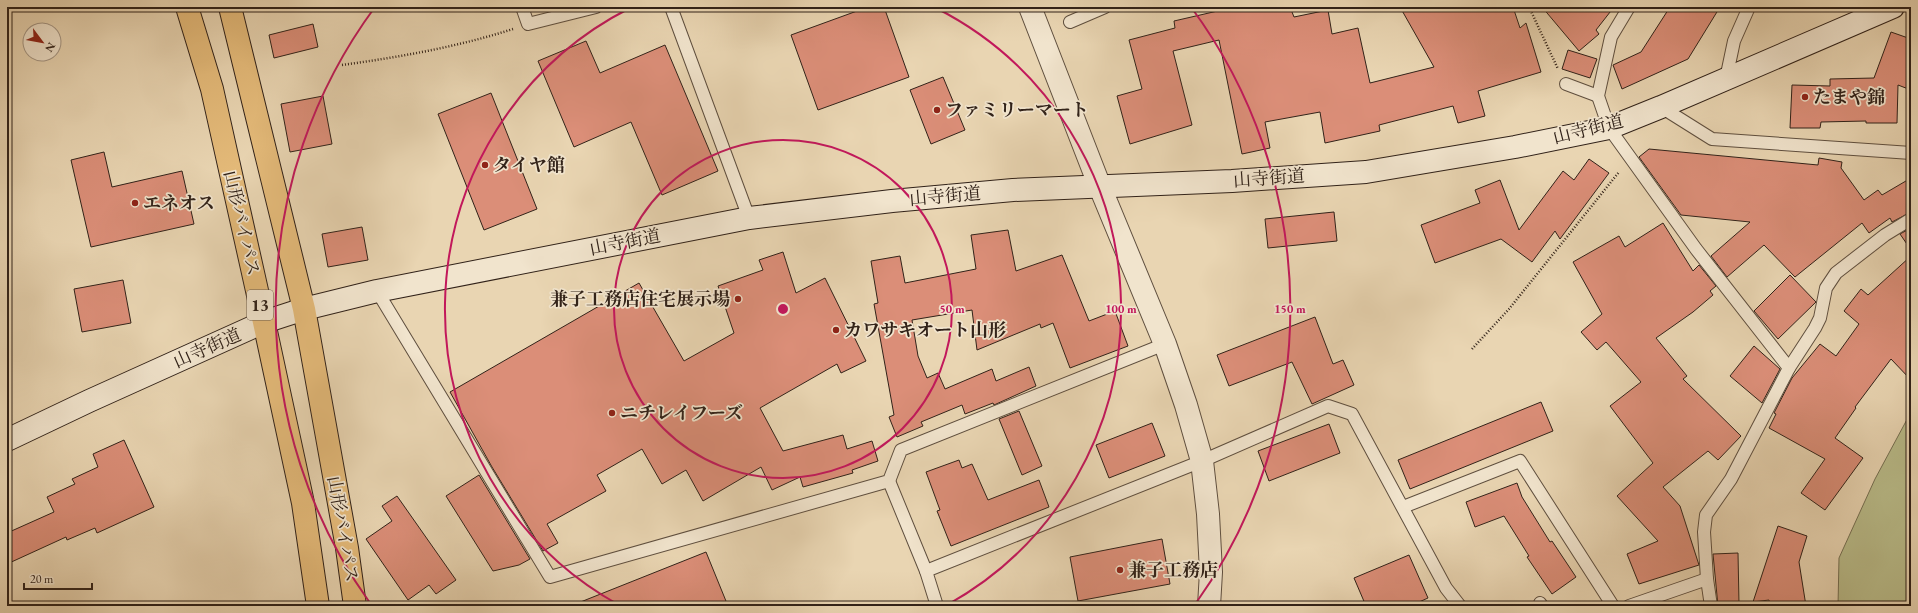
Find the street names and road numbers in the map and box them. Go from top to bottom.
street label: 山寺街道 [1550,109,1626,148]
street label: 山寺街道 [1232,164,1306,191]
street label: 山形バイパス [219,168,266,278]
street label: 山寺街道 [908,181,982,210]
street label: 山寺街道 [587,223,662,260]
road number: 13 [247,290,273,320]
street label: 山寺街道 [169,322,244,373]
street label: 山形バイパス [323,474,364,584]

